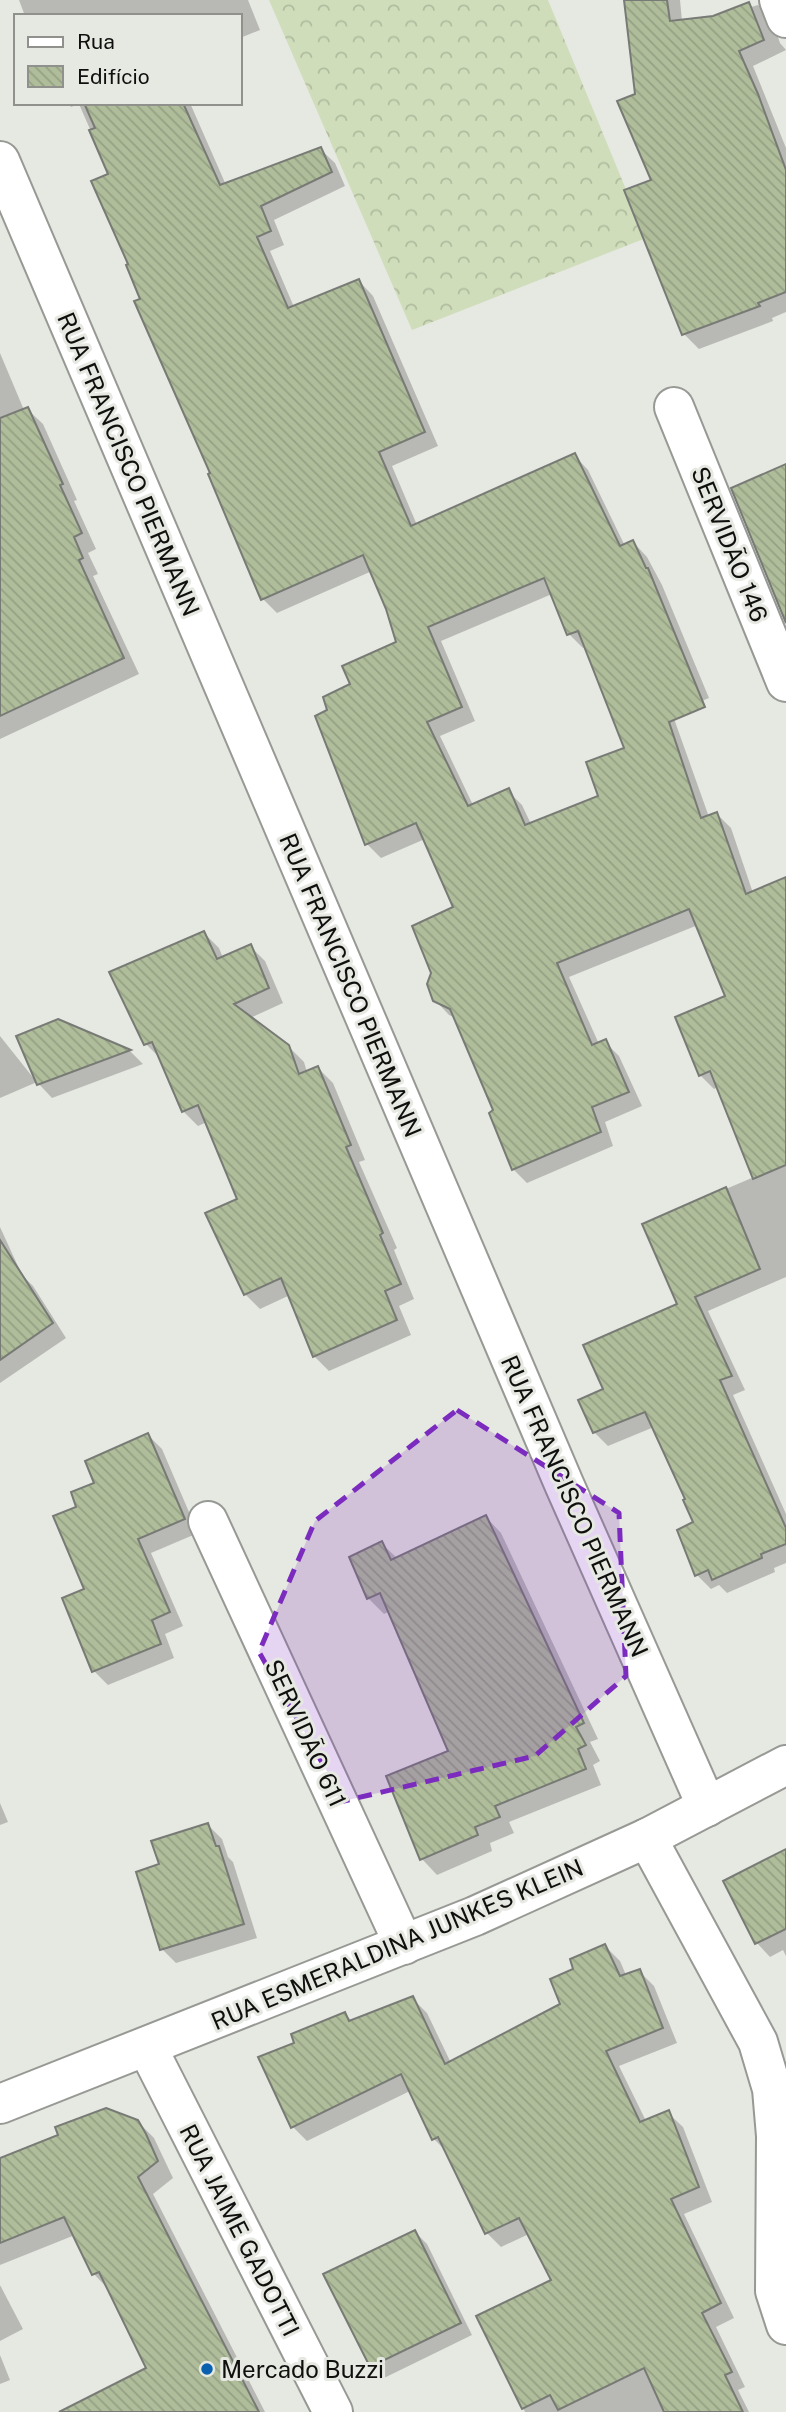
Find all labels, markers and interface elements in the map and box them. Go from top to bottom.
legend [14,14,242,105]
text: Rua [77,29,115,54]
text: Edifício [77,64,150,89]
street label: RUA FRANCISCO PIERMANN [52,308,206,620]
street label: SERVIDÃO 146 [686,462,774,626]
street label: RUA FRANCISCO PIERMANN [274,829,428,1141]
street label: RUA FRANCISCO PIERMANN [496,1351,654,1661]
street label: SERVIDÃO 611 [260,1655,352,1811]
street label: RUA ESMERALDINA JUNKES KLEIN [207,1853,587,2035]
street label: RUA JAIME GADOTTI [174,2119,306,2341]
place label: Mercado Buzzi [221,2355,384,2383]
marker: Mercado Buzzi [199,2361,215,2377]

